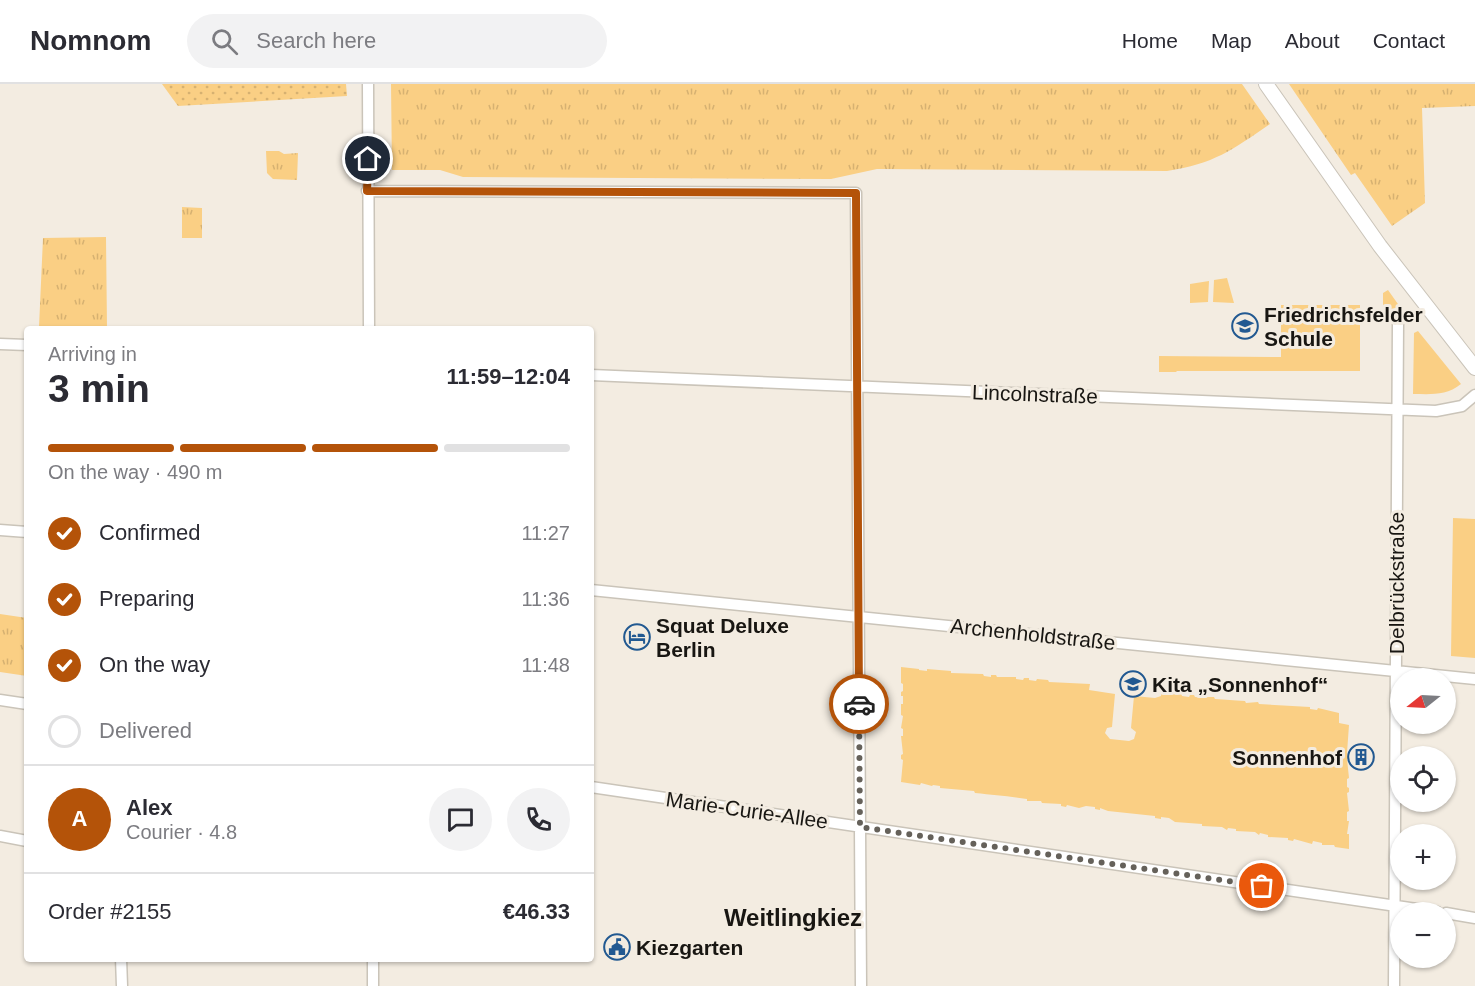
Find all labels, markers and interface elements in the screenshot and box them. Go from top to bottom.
search box [187,14,607,68]
text: Nomnom [30,25,151,56]
icon: search [208,25,241,58]
text: Search here [256,28,376,53]
text: Home [1122,29,1178,52]
text: Map [1211,29,1252,52]
text: About [1285,29,1340,52]
text: Contact [1373,29,1445,52]
pin [342,133,393,184]
icon: home [351,142,384,175]
place label: Friedrichsfelder Schule [1264,303,1423,350]
school or university icon: Friedrichsfelder Schule [1230,311,1260,341]
text: Arriving in [48,343,137,365]
text: 11:59–12:04 [446,364,570,389]
text: 3 min [48,367,150,410]
street label: Lincolnstraße [972,380,1098,408]
text: On the way · 490 m [48,461,223,483]
street label: Delbrückstraße [1385,512,1408,654]
icon: check [48,517,81,550]
text: Confirmed [99,520,200,545]
text: 11:27 [521,522,570,544]
icon: check [48,583,81,616]
text: Preparing [99,586,194,611]
text: 11:36 [521,588,570,610]
place label: Squat Deluxe Berlin [656,614,789,661]
street label: Archenholdstraße [949,614,1117,654]
hotel icon: Squat Deluxe Berlin [622,622,652,652]
icon: check [48,649,81,682]
text: On the way [99,652,210,677]
text: 11:48 [521,654,570,676]
north arrow [1390,668,1456,734]
map controls [1390,668,1456,968]
school or university icon: Kita „Sonnenhof“ [1118,669,1148,699]
place label: Kita „Sonnenhof“ [1152,673,1328,696]
courier [829,674,889,734]
icon: car [843,688,876,721]
text: Delivered [99,718,192,743]
building icon: Sonnenhof [1346,742,1376,772]
place label: Sonnenhof [1232,746,1343,769]
button: locate [1390,746,1456,812]
street label: Marie-Curie-Allee [664,787,830,833]
button: chat [429,788,492,851]
button: phone [507,788,570,851]
text: Alex [126,795,172,820]
text: A [72,806,87,831]
text: Courier · 4.8 [126,821,237,843]
button: + [1390,824,1456,890]
pin [1236,860,1287,911]
icon: bag [1245,869,1278,902]
text: Order #2155 [48,899,172,924]
text: €46.33 [503,899,570,924]
button: − [1390,902,1456,968]
district label: Weitlingkiez [724,904,862,931]
public building icon: Kiezgarten [602,932,632,962]
place label: Kiezgarten [636,936,743,959]

